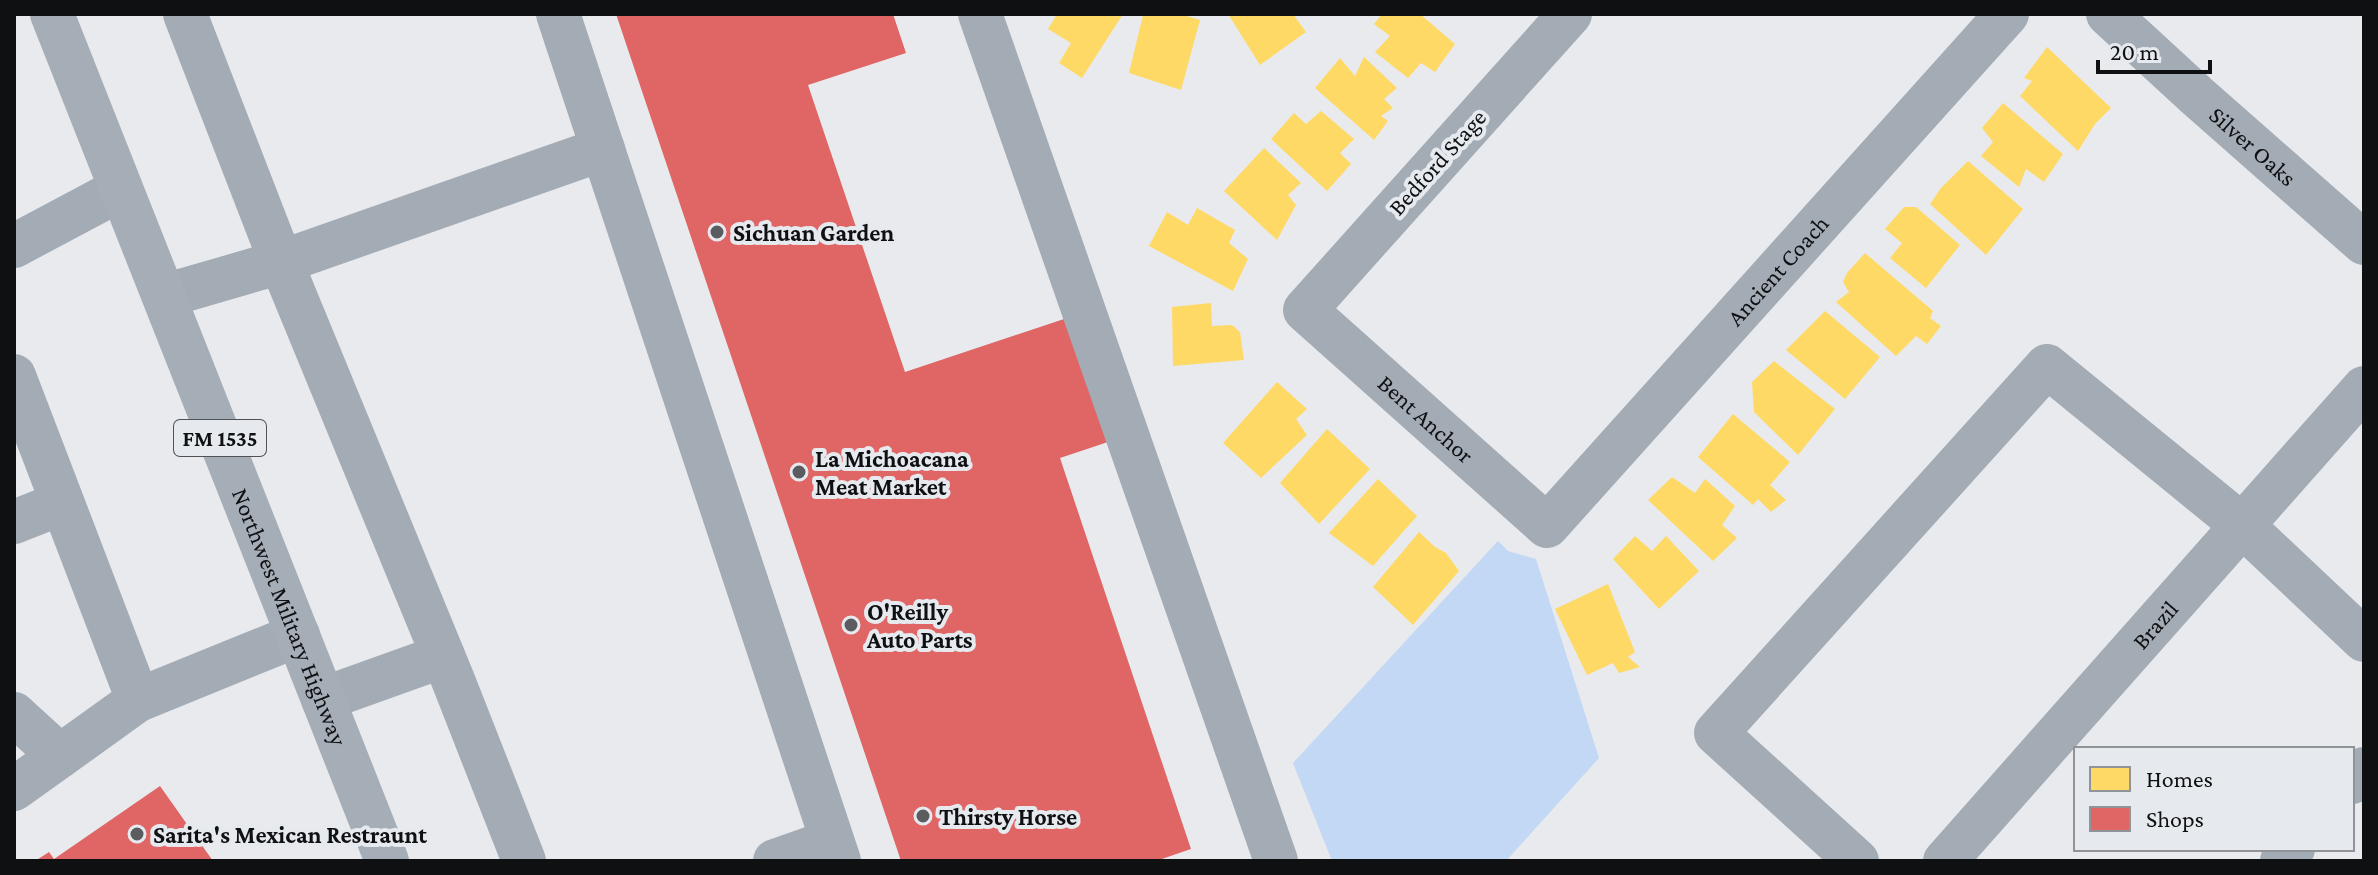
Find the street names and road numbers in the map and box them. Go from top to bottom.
street label: Silver Oaks [2204,100,2302,191]
street label: Bedford Stage [1383,104,1491,220]
street label: Ancient Coach [1721,209,1834,330]
street label: Bent Anchor [1373,369,1480,468]
road number: FM 1535 [174,420,266,456]
street label: Northwest Military Highway [227,484,354,750]
street label: Brazil [2126,595,2183,654]

